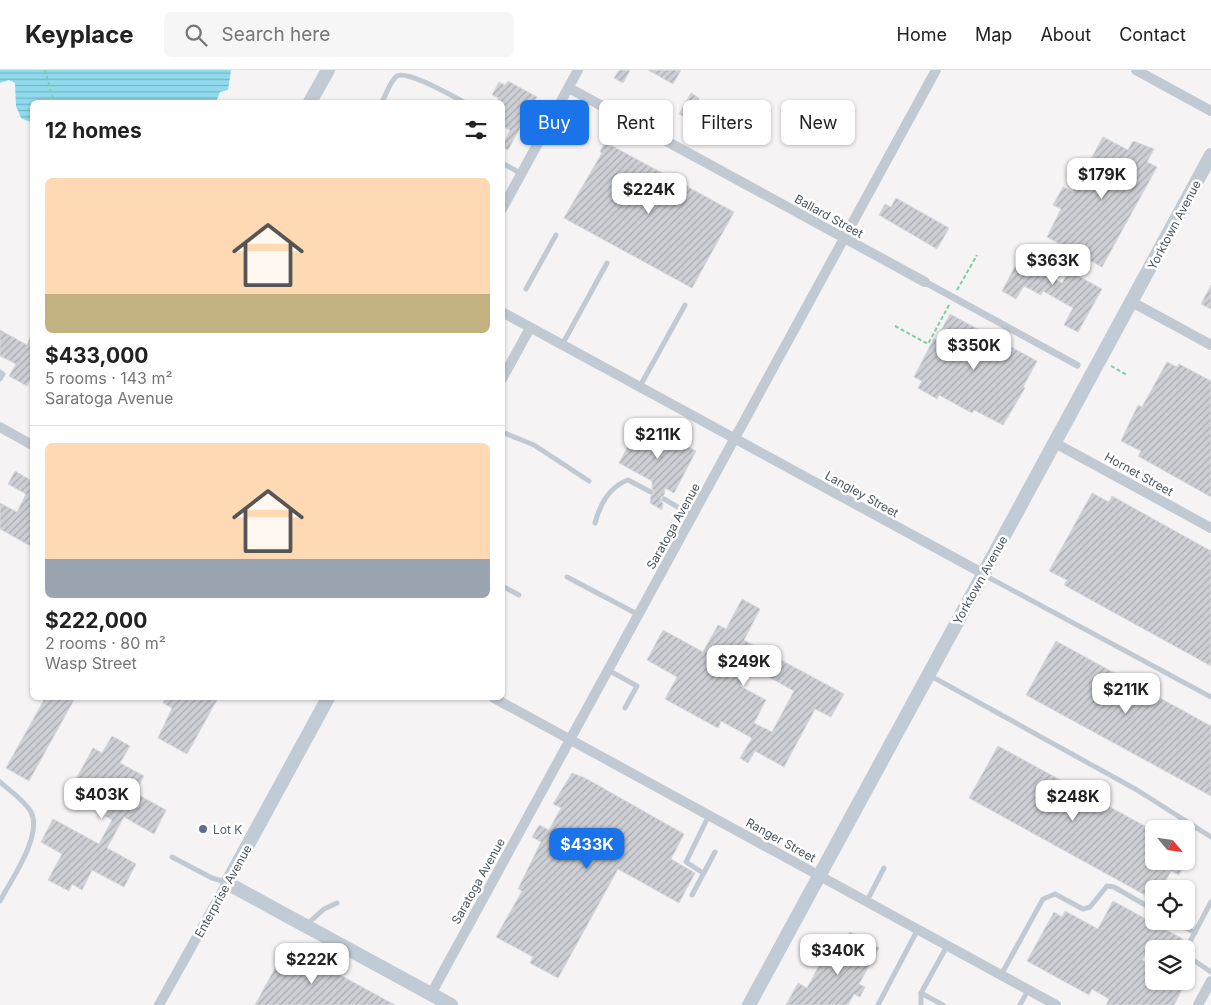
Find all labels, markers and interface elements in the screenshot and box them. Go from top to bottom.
search box [164,12,514,57]
text: Keyplace [25,20,134,49]
icon: search [182,21,210,49]
text: Search here [222,23,330,46]
text: Home [897,24,947,45]
text: Map [975,24,1012,45]
text: About [1040,24,1091,45]
text: Contact [1119,24,1186,45]
chip: Buy [520,100,589,145]
chip: Rent [599,100,673,145]
chip: Filters [683,100,771,145]
chip: New [781,100,855,145]
icon: filters [462,116,490,144]
text: 12 homes [45,118,142,143]
pin: $179K [1067,158,1137,200]
text: $179K [1078,164,1126,184]
pin: $224K [614,172,684,215]
street label: Yorktown Avenue [1144,178,1204,272]
text: $224K [623,179,675,199]
street label: Ballard Street [792,191,866,241]
icon: home [223,210,313,300]
pin: $363K [1018,244,1088,286]
text: $363K [1026,250,1080,270]
pin: $350K [939,328,1009,371]
text: $350K [947,335,1001,355]
text: $433,000 [45,343,149,368]
text: 5 rooms · 143 m² [45,368,173,388]
text: Saratoga Avenue [45,388,173,408]
pin: $211K [623,418,693,460]
text: $211K [635,424,681,444]
street label: Hornet Street [1102,449,1176,499]
street label: Langley Street [823,468,901,520]
icon: home [223,476,313,566]
street label: Saratoga Avenue [643,480,703,572]
street label: Yorktown Avenue [949,533,1011,627]
text: $222,000 [45,608,147,633]
text: 2 rooms · 80 m² [45,633,166,653]
pin: $249K [709,644,779,687]
text: $249K [717,651,771,671]
text: Wasp Street [45,653,137,673]
pin: $211K [1091,672,1161,715]
text: $211K [1103,679,1149,699]
pin: $403K [67,778,137,820]
pin: $248K [1038,780,1108,822]
text: $403K [75,784,129,804]
text: $248K [1046,786,1100,806]
street label: Ranger Street [743,815,819,865]
north arrow [1145,820,1195,870]
map controls [1145,820,1195,990]
place label: Lot K [213,822,242,837]
marker: Lot K [197,823,209,835]
pin: $433K [552,828,622,870]
text: $433K [560,834,614,854]
street label: Saratoga Avenue [448,835,508,927]
street label: Enterprise Avenue [191,842,255,940]
button: locate [1145,880,1195,930]
pin: $340K [803,934,873,976]
text: $340K [811,940,865,960]
button: layers [1145,940,1195,990]
pin: $222K [277,942,347,985]
text: $222K [286,949,338,969]

